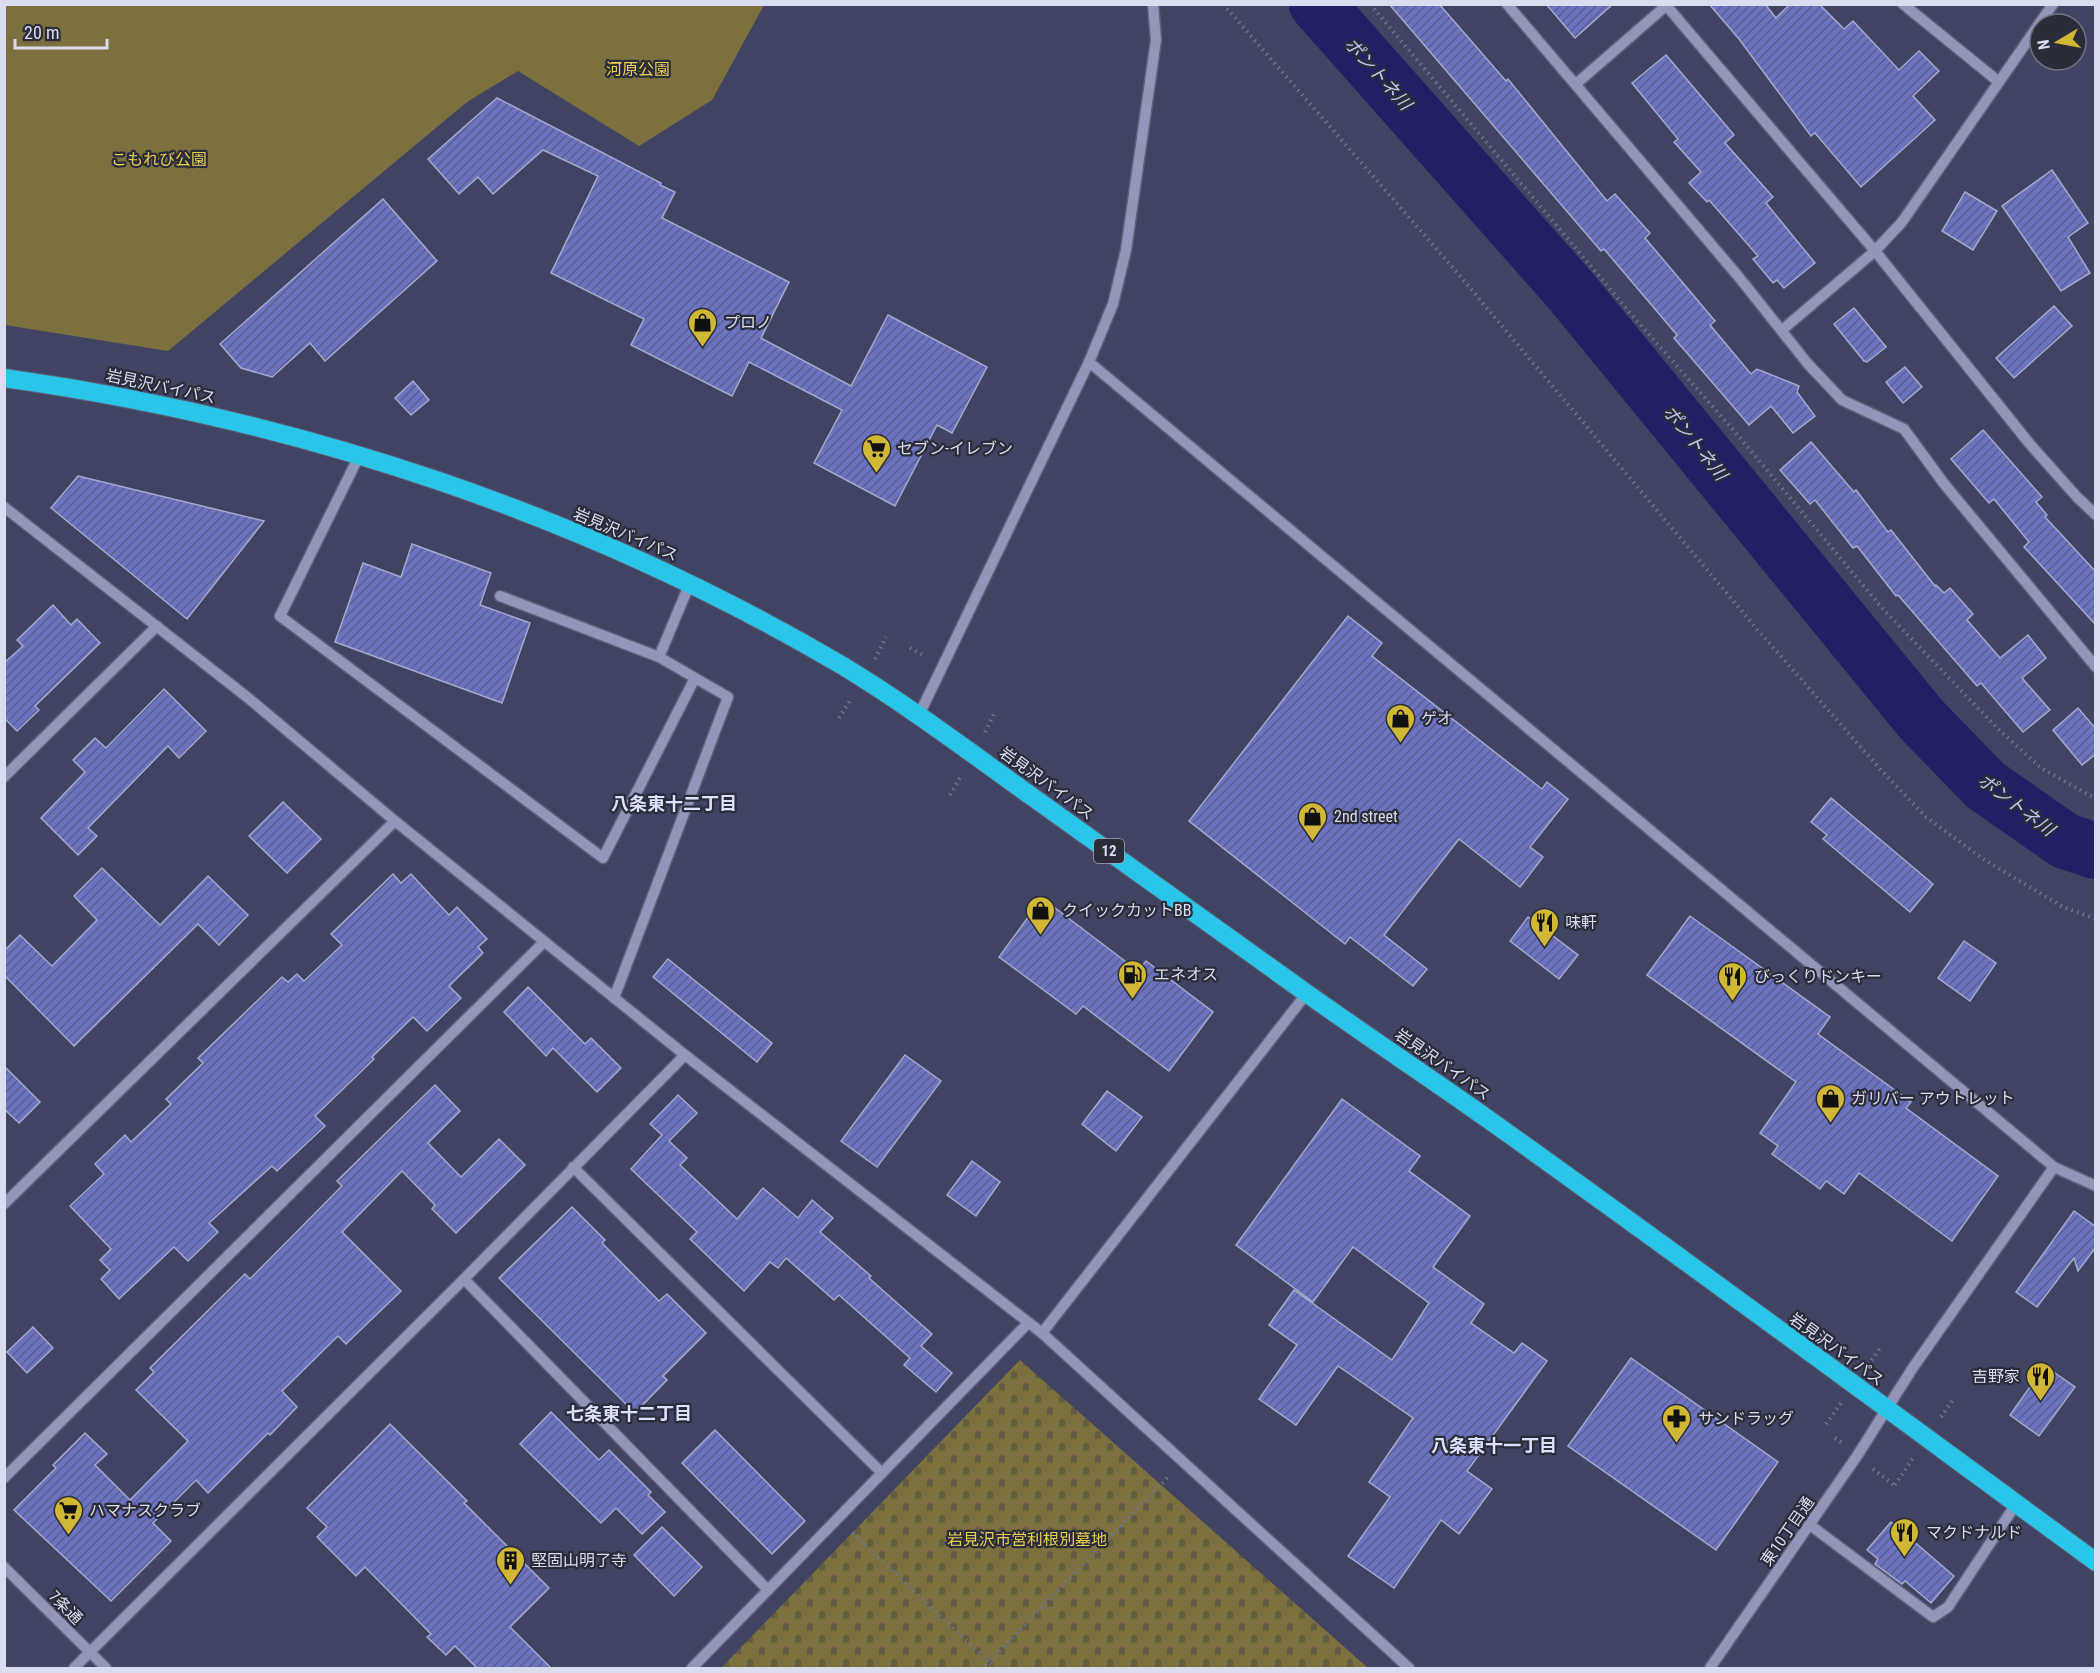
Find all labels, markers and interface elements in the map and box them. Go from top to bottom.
scale bar [15,12,106,50]
north arrow [2028,12,2088,72]
text: 20 m [24,22,59,43]
water label: ポントネ川 [1340,33,1418,116]
text: N [2034,38,2054,51]
park label: 河原公園 [606,60,670,79]
park label: こもれび公園 [111,150,207,169]
shop icon: プロノ [687,306,719,348]
place label: プロノ [724,313,772,332]
street label: 岩見沢バイパス [104,366,217,407]
water label: ポントネ川 [1659,401,1733,486]
supermarket icon: セブン-イレブン [860,432,892,474]
place label: セブン-イレブン [897,439,1013,458]
street label: 岩見沢バイパス [571,504,681,565]
shop icon: ゲオ [1384,702,1416,744]
place label: ゲオ [1421,709,1453,728]
street label: 岩見沢バイパス [996,743,1097,824]
water label: ポントネ川 [1974,769,2060,841]
district label: 八条東十二丁目 [611,793,737,814]
shop icon: 2nd street [1297,800,1329,842]
place label: 2nd street [1334,807,1398,826]
road number: 12 [1094,839,1124,863]
shop icon: クイックカットBB [1025,894,1057,936]
place label: クイックカットBB [1062,901,1191,920]
restaurant icon: 味軒 [1528,906,1560,948]
place label: 味軒 [1565,913,1597,932]
fuel station icon: エネオス [1117,958,1149,1000]
restaurant icon: びっくりドンキー [1717,960,1749,1002]
place label: エネオス [1154,965,1218,984]
place label: びっくりドンキー [1754,967,1882,986]
street label: 岩見沢バイパス [1392,1025,1494,1104]
shop icon: ガリバー アウトレット [1814,1082,1846,1124]
place label: ガリバー アウトレット [1851,1089,2015,1108]
street label: 岩見沢バイパス [1786,1309,1887,1390]
restaurant icon: 吉野家 [2025,1360,2057,1402]
place label: 吉野家 [1972,1367,2020,1386]
pharmacy icon: サンドラッグ [1661,1402,1693,1444]
district label: 七条東十二丁目 [566,1403,692,1424]
place label: サンドラッグ [1698,1409,1794,1428]
district label: 八条東十一丁目 [1431,1435,1557,1456]
street label: 東10丁目通 [1757,1493,1818,1569]
supermarket icon: ハマナスクラブ [52,1494,84,1536]
place label: ハマナスクラブ [89,1501,201,1520]
restaurant icon: マクドナルド [1889,1516,1921,1558]
place label: マクドナルド [1926,1523,2022,1542]
park label: 岩見沢市営利根別墓地 [947,1530,1107,1549]
building icon: 堅固山明了寺 [494,1544,526,1586]
place label: 堅固山明了寺 [531,1551,627,1570]
street label: 7条通 [45,1587,86,1628]

